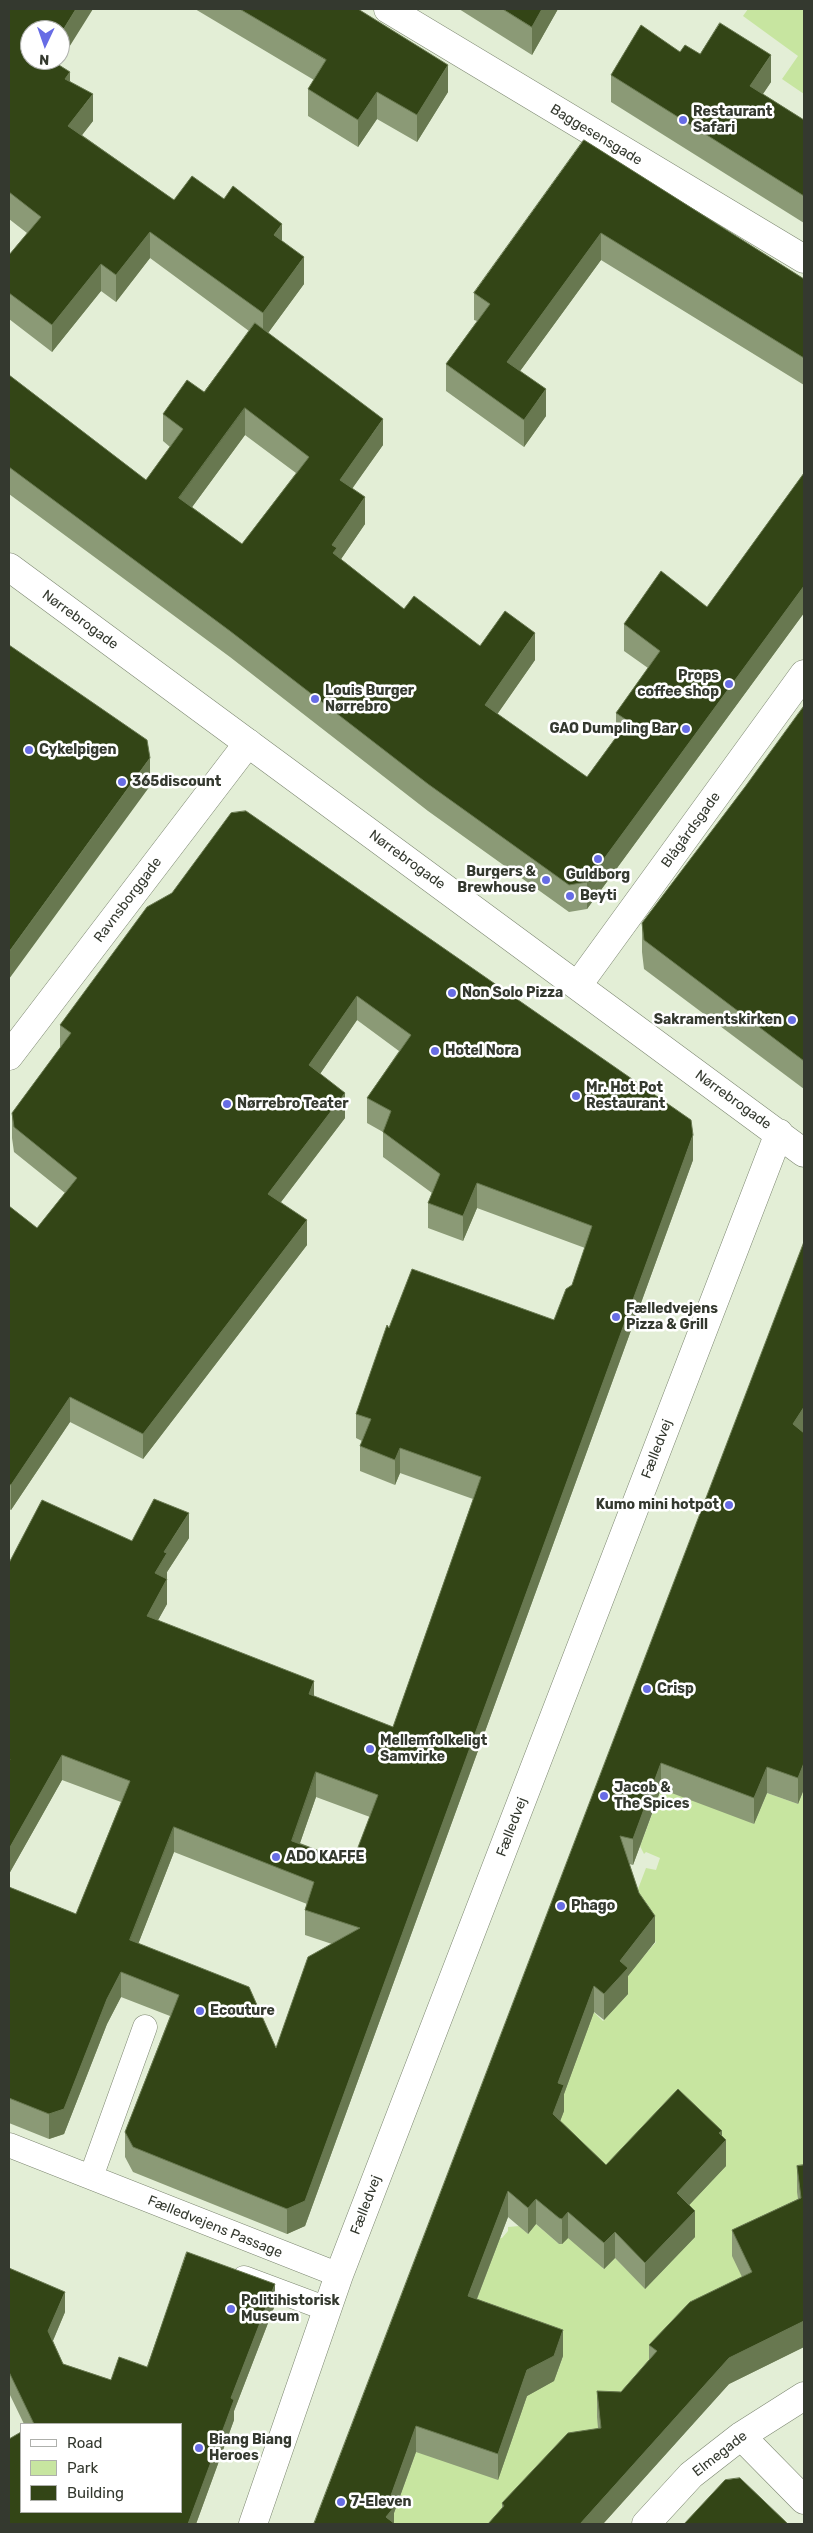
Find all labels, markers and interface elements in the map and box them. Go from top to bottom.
north arrow [20,20,70,70]
text: N [39,51,50,68]
street label: Baggesensgade [547,101,645,169]
place label: Restaurant Safari [693,104,772,136]
marker: Restaurant Safari [677,114,689,126]
street label: Nørrebrogade [39,587,121,653]
place label: Props coffee shop [637,668,719,700]
marker: Props coffee shop [723,678,735,690]
place label: Louis Burger Nørrebro [325,683,414,716]
marker: Louis Burger Nørrebro [309,693,321,705]
place label: GAO Dumpling Bar [549,721,676,737]
marker: GAO Dumpling Bar [680,723,692,735]
place label: Cykelpigen [39,742,116,758]
marker: Cykelpigen [23,744,35,756]
place label: 365discount [132,774,221,790]
marker: 365discount [116,776,128,788]
street label: Blågårdsgade [658,789,724,871]
street label: Nørrebrogade [366,827,448,893]
marker: Guldborg [592,853,604,865]
street label: Ravnsborggade [91,854,165,946]
place label: Burgers & Brewhouse [457,864,536,896]
place label: Guldborg [566,867,630,883]
marker: Burgers & Brewhouse [540,874,552,886]
place label: Beyti [580,888,617,904]
marker: Beyti [564,890,576,902]
place label: Non Solo Pizza [462,985,563,1001]
marker: Non Solo Pizza [446,987,458,999]
place label: Sakramentskirken [654,1012,782,1028]
marker: Sakramentskirken [786,1014,798,1026]
place label: Hotel Nora [445,1043,519,1059]
marker: Hotel Nora [429,1045,441,1057]
street label: Nørrebrogade [692,1067,774,1133]
place label: Mr. Hot Pot Restaurant [586,1080,665,1112]
marker: Mr. Hot Pot Restaurant [570,1090,582,1102]
place label: Nørrebro Teater [237,1096,349,1112]
marker: Nørrebro Teater [221,1098,233,1110]
place label: Fælledvejens Pizza & Grill [626,1301,718,1334]
marker: Fælledvejens Pizza & Grill [610,1311,622,1323]
street label: Fælledvej [638,1417,676,1481]
place label: Kumo mini hotpot [596,1497,719,1513]
marker: Kumo mini hotpot [723,1499,735,1511]
place label: Crisp [657,1681,694,1697]
marker: Crisp [641,1683,653,1695]
place label: Mellemfolkeligt Samvirke [380,1733,487,1765]
marker: Mellemfolkeligt Samvirke [364,1743,376,1755]
place label: Jacob & The Spices [614,1780,689,1812]
marker: Jacob & The Spices [598,1790,610,1802]
street label: Fælledvej [493,1795,531,1859]
place label: ADO KAFFE [286,1849,365,1865]
marker: ADO KAFFE [270,1851,282,1863]
place label: Phago [571,1898,615,1914]
marker: Phago [555,1900,567,1912]
place label: Ecouture [210,2003,275,2019]
marker: Ecouture [194,2005,206,2017]
street label: Fælledvej [347,2173,385,2237]
street label: Fælledvejens Passage [145,2192,285,2262]
place label: Politihistorisk Museum [241,2293,340,2326]
marker: Politihistorisk Museum [225,2303,237,2315]
legend [20,2423,182,2513]
street label: Elmegade [689,2428,751,2480]
place label: Biang Biang Heroes [209,2432,292,2464]
text: Road [67,2434,103,2452]
marker: Biang Biang Heroes [193,2442,205,2454]
text: Park [67,2459,98,2477]
text: Building [67,2484,124,2502]
place label: 7-Eleven [351,2494,412,2510]
marker: 7-Eleven [335,2496,347,2508]

